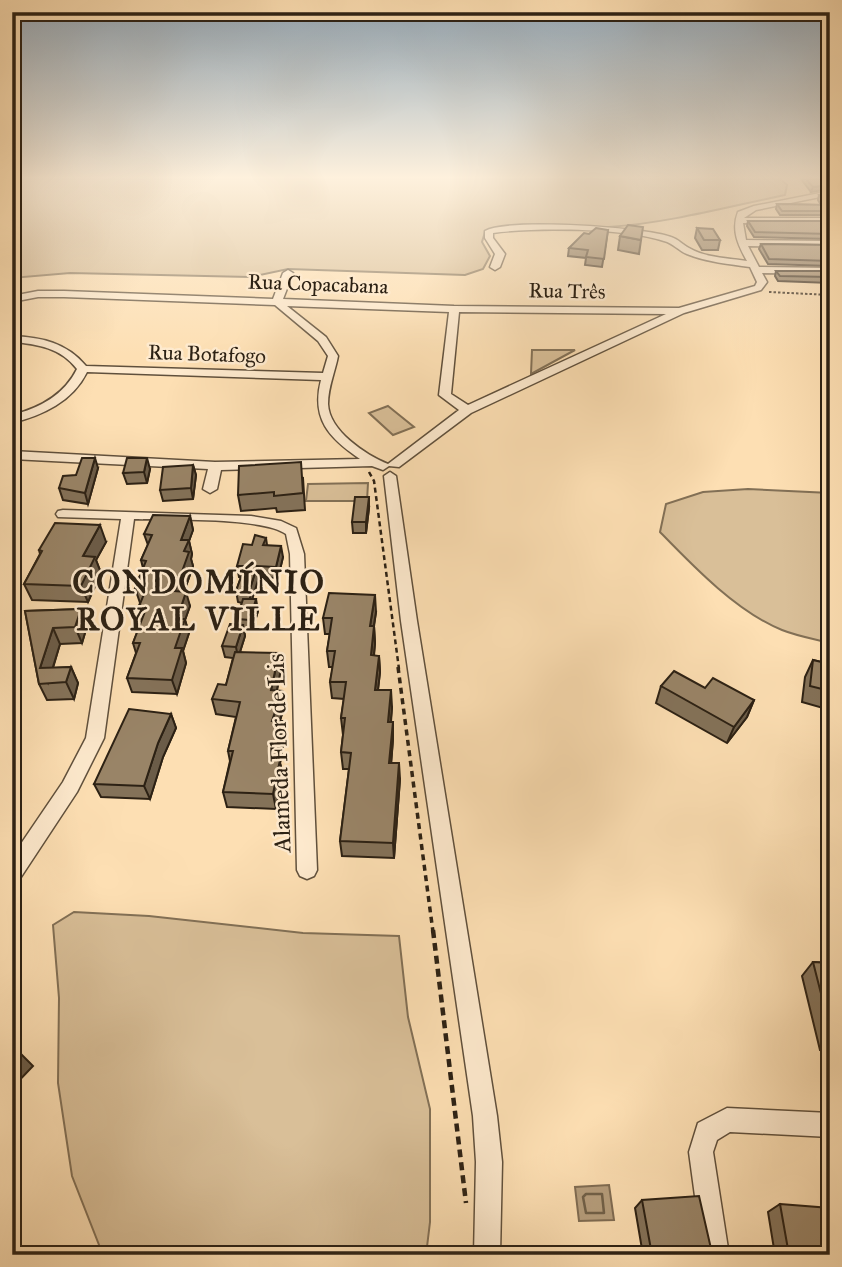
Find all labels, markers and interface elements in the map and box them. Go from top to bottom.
street label: Rua Copacabana [247,269,389,299]
street label: Rua Três [528,277,606,305]
street label: Rua Botafogo [147,339,267,369]
district label: CONDOMÍNIO ROYAL VILLE [72,561,326,639]
street label: Alameda Flor de Lis [261,653,297,854]

